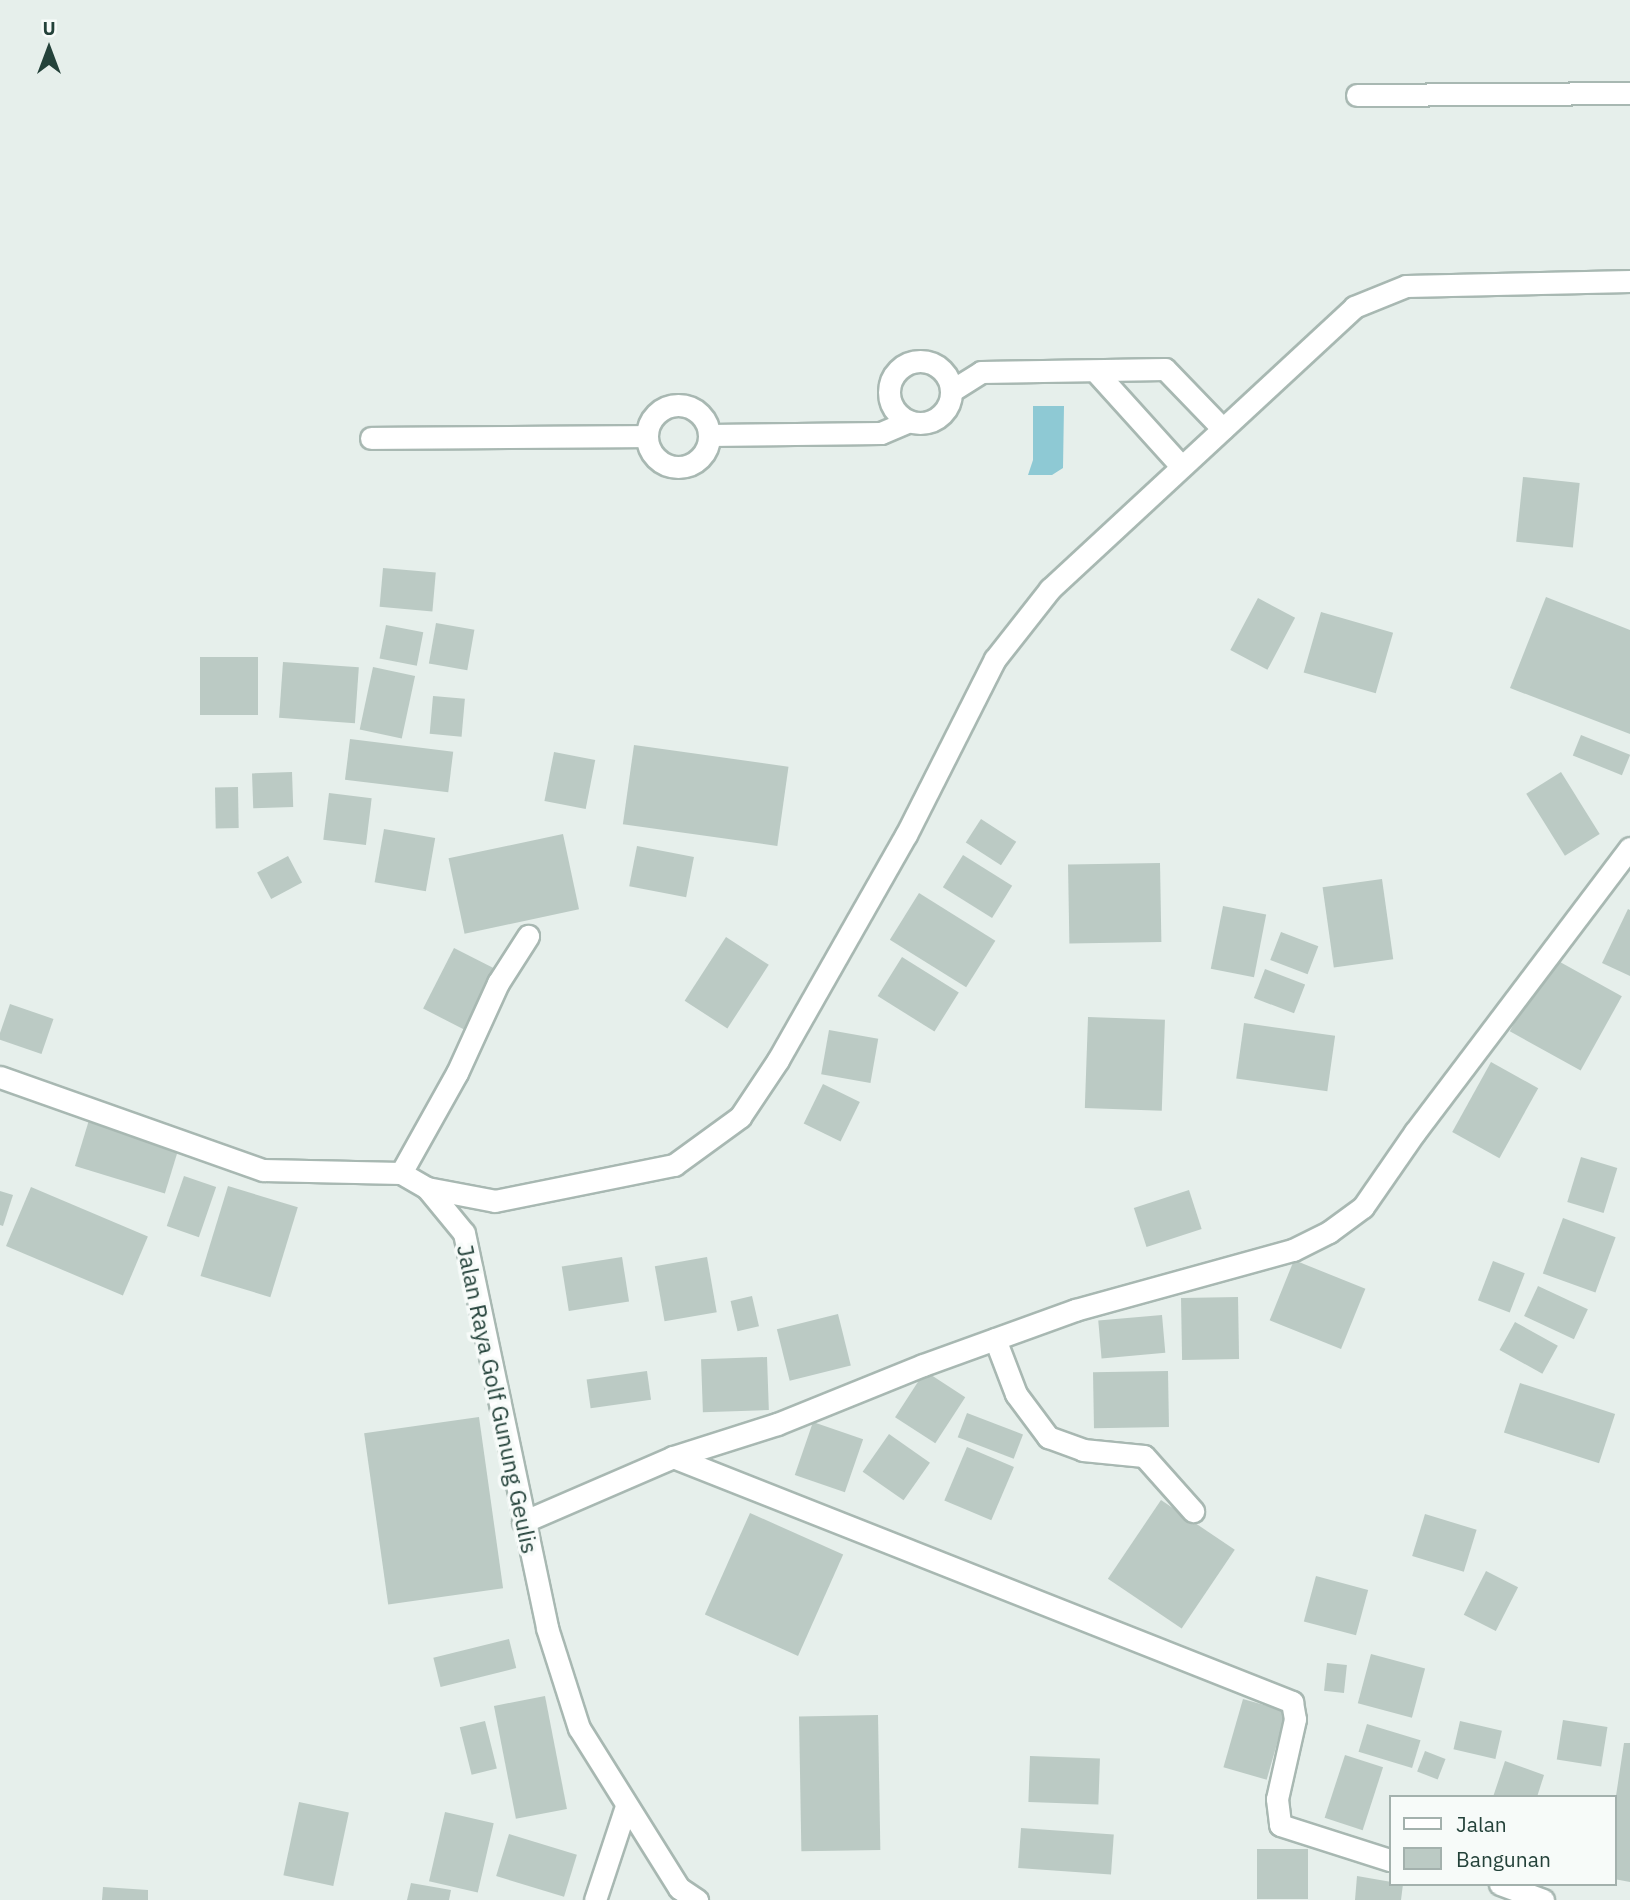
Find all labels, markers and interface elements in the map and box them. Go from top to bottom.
north arrow [14,14,84,84]
text: U [42,16,56,40]
street label: Jalan Raya Golf Gunung Geulis [452,1242,544,1556]
legend [1388,1795,1616,1886]
text: Jalan [1456,1810,1507,1838]
text: Bangunan [1456,1845,1551,1873]

